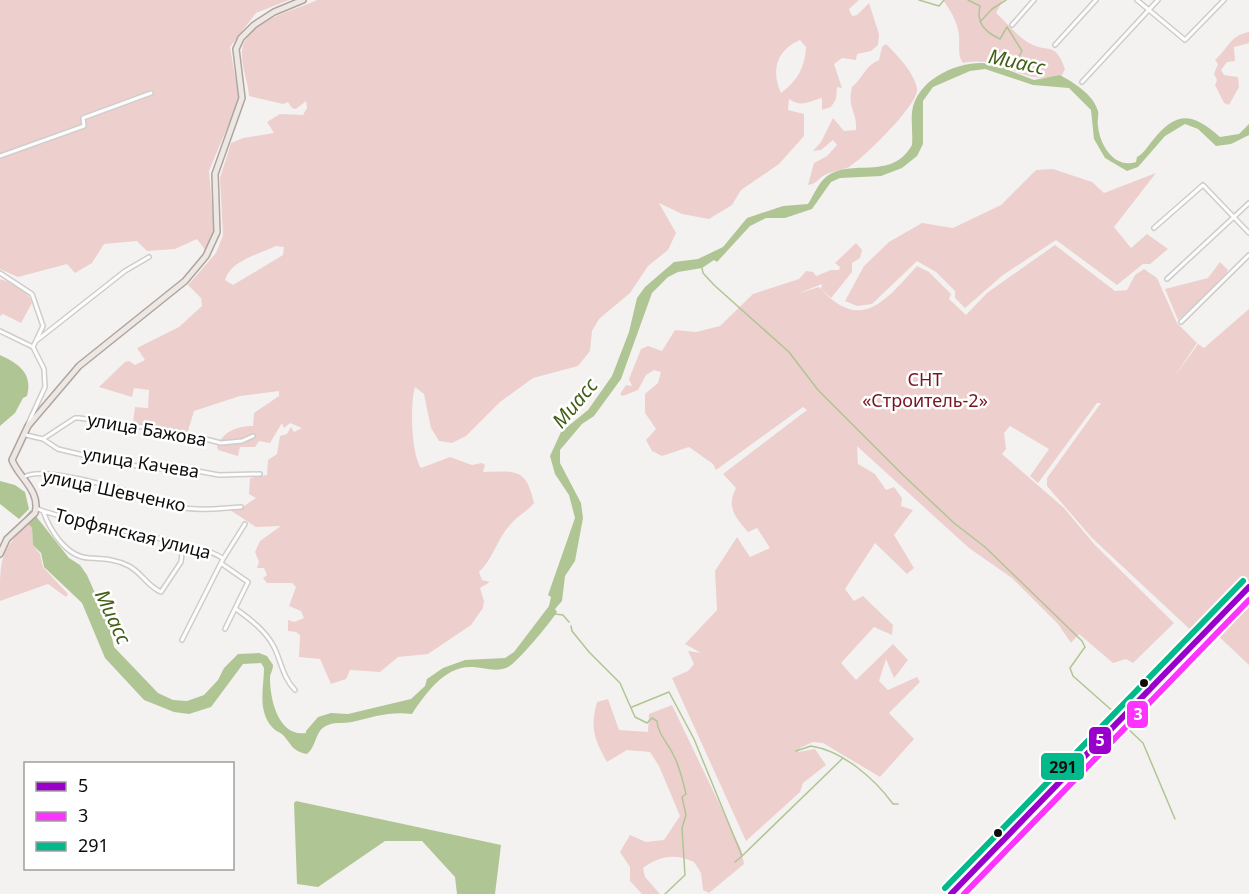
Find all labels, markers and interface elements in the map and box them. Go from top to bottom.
water label: Миасс [986,42,1049,81]
park label: СНТ «Строитель-2» [862,367,988,412]
water label: Миасс [546,371,604,433]
street label: улица Бажова [86,407,209,451]
street label: улица Качева [81,441,201,483]
street label: улица Шевченко [40,463,188,517]
street label: Торфянская улица [53,502,214,564]
water label: Миасс [89,585,138,649]
unlabelled marker [1138,677,1150,689]
line badge: 3 [1126,700,1149,729]
text: 3 [1133,703,1143,725]
line badge: 5 [1088,726,1112,755]
text: 5 [1095,729,1105,751]
line badge: 291 [1040,752,1085,781]
text: 291 [1049,756,1077,778]
legend [24,762,234,870]
text: 5 [78,773,88,797]
text: 3 [78,803,88,827]
unlabelled marker [992,827,1004,839]
text: 291 [78,833,109,857]

